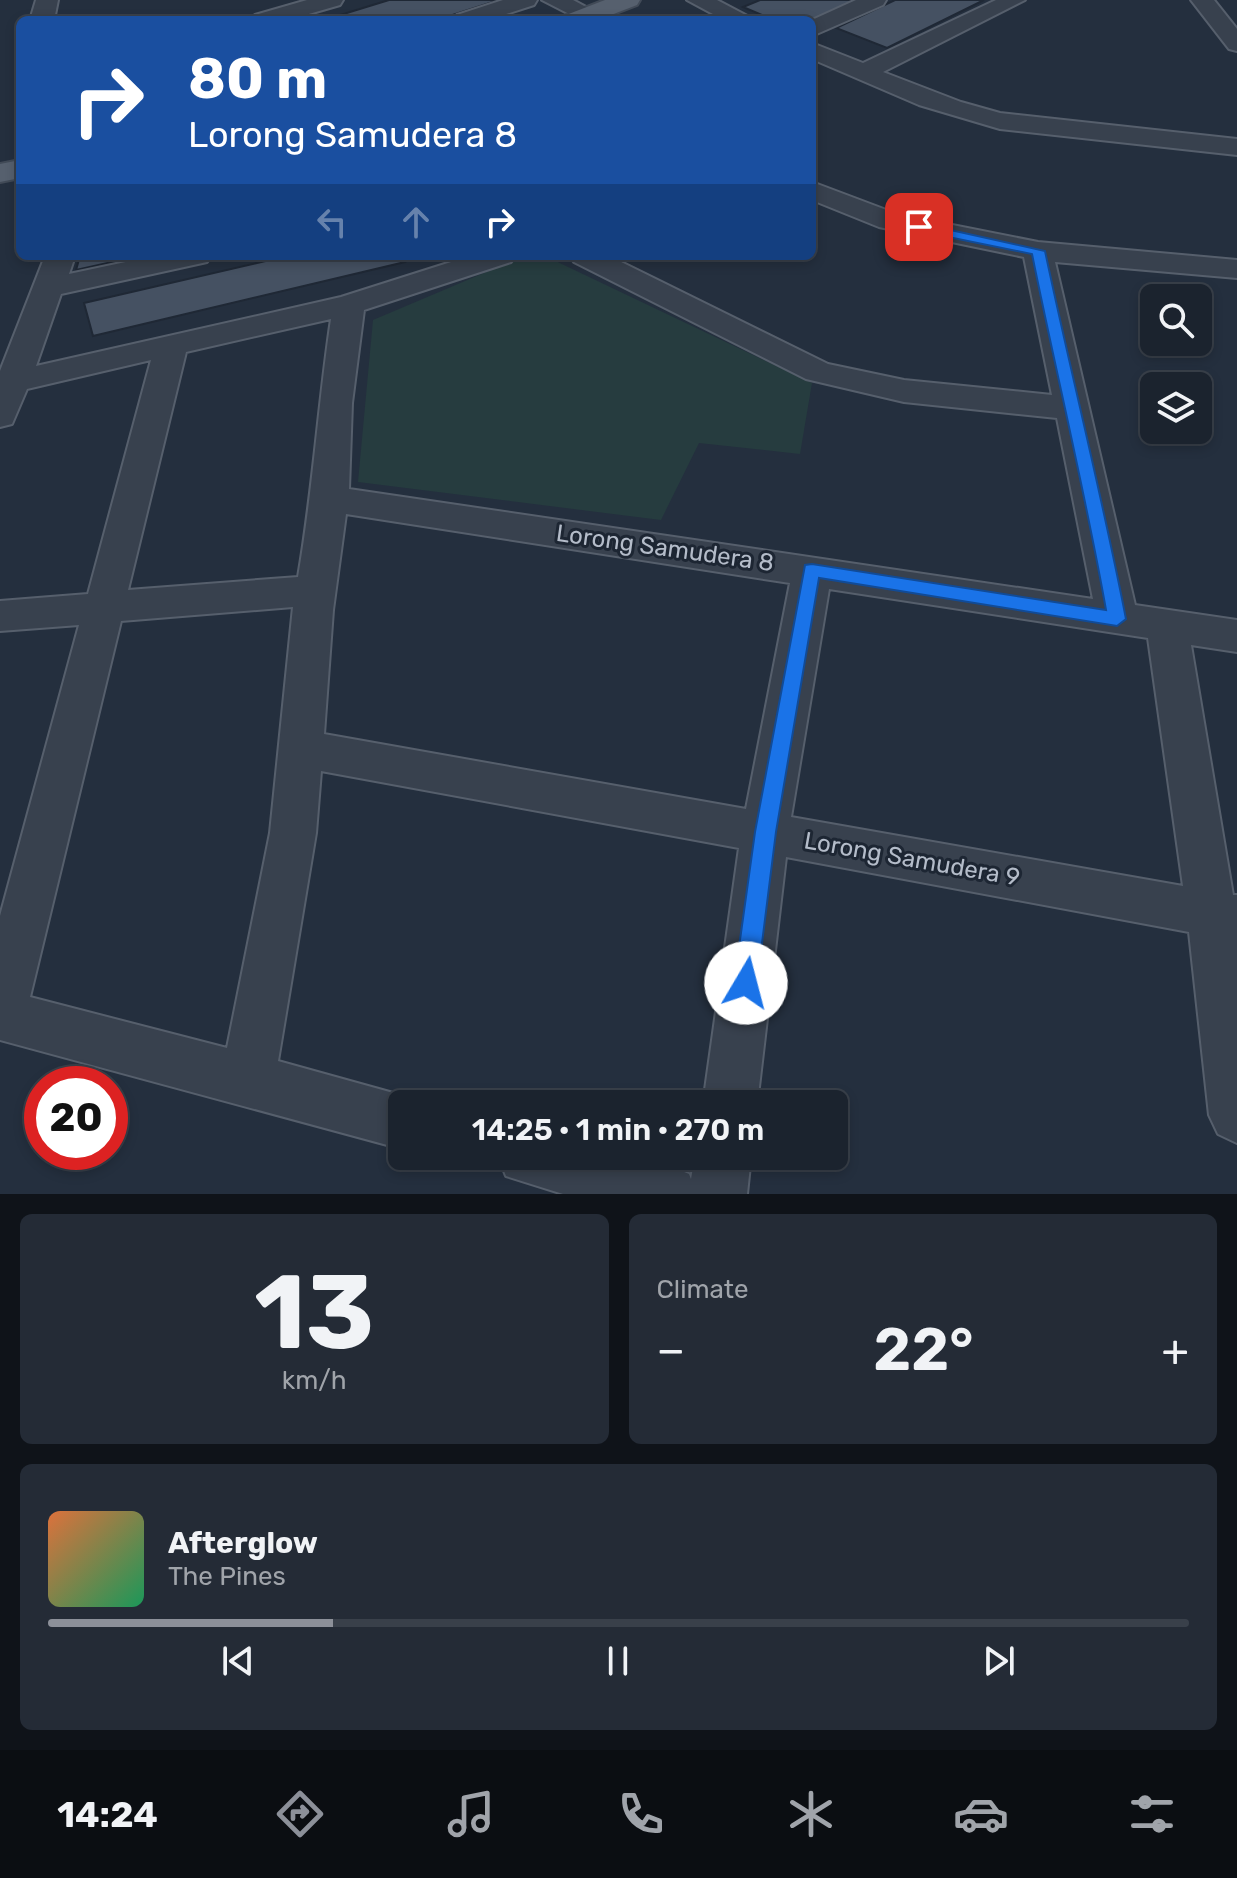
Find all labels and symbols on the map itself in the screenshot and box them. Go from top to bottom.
pin [885,193,953,261]
street label: Lorong Samudera 8 [554,519,776,577]
street label: Lorong Samudera 9 [802,826,1022,892]
position arrow [704,941,788,1025]
speed limit sign: 20 [24,1066,128,1170]

